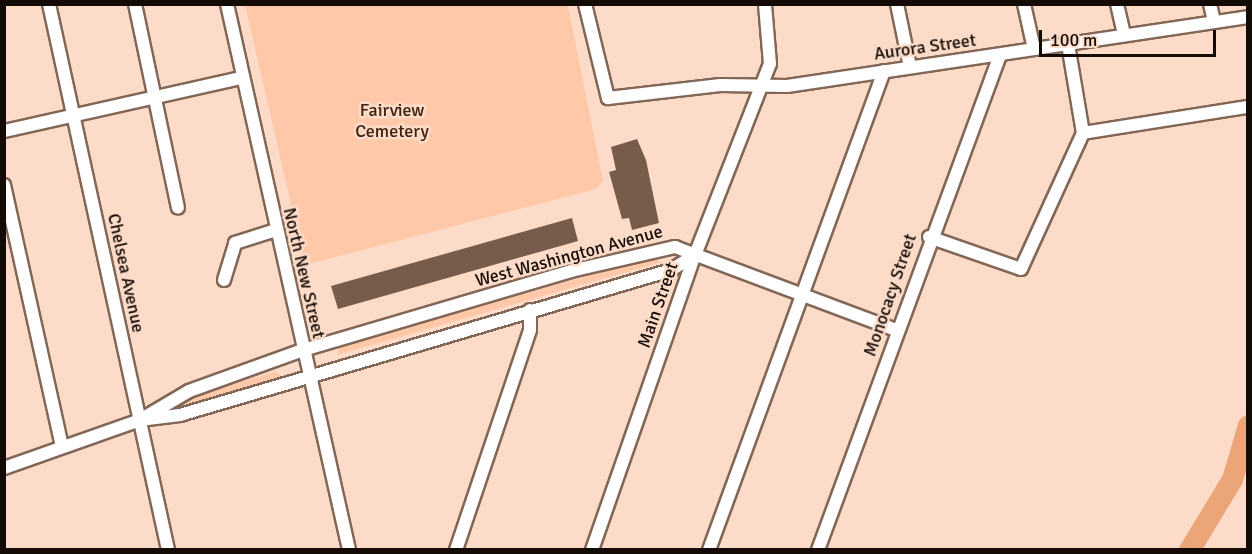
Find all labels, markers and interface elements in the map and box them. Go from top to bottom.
scale bar [1042,18,1219,56]
street label: Aurora Street [873,29,977,65]
text: 100 m [1050,29,1097,51]
park label: Fairview Cemetery [355,100,429,142]
street label: North New Street [278,206,330,340]
street label: Chelsea Avenue [103,211,149,335]
street label: West Washington Avenue [473,221,665,291]
street label: Monocacy Street [859,231,921,359]
street label: Main Street [633,259,683,351]

